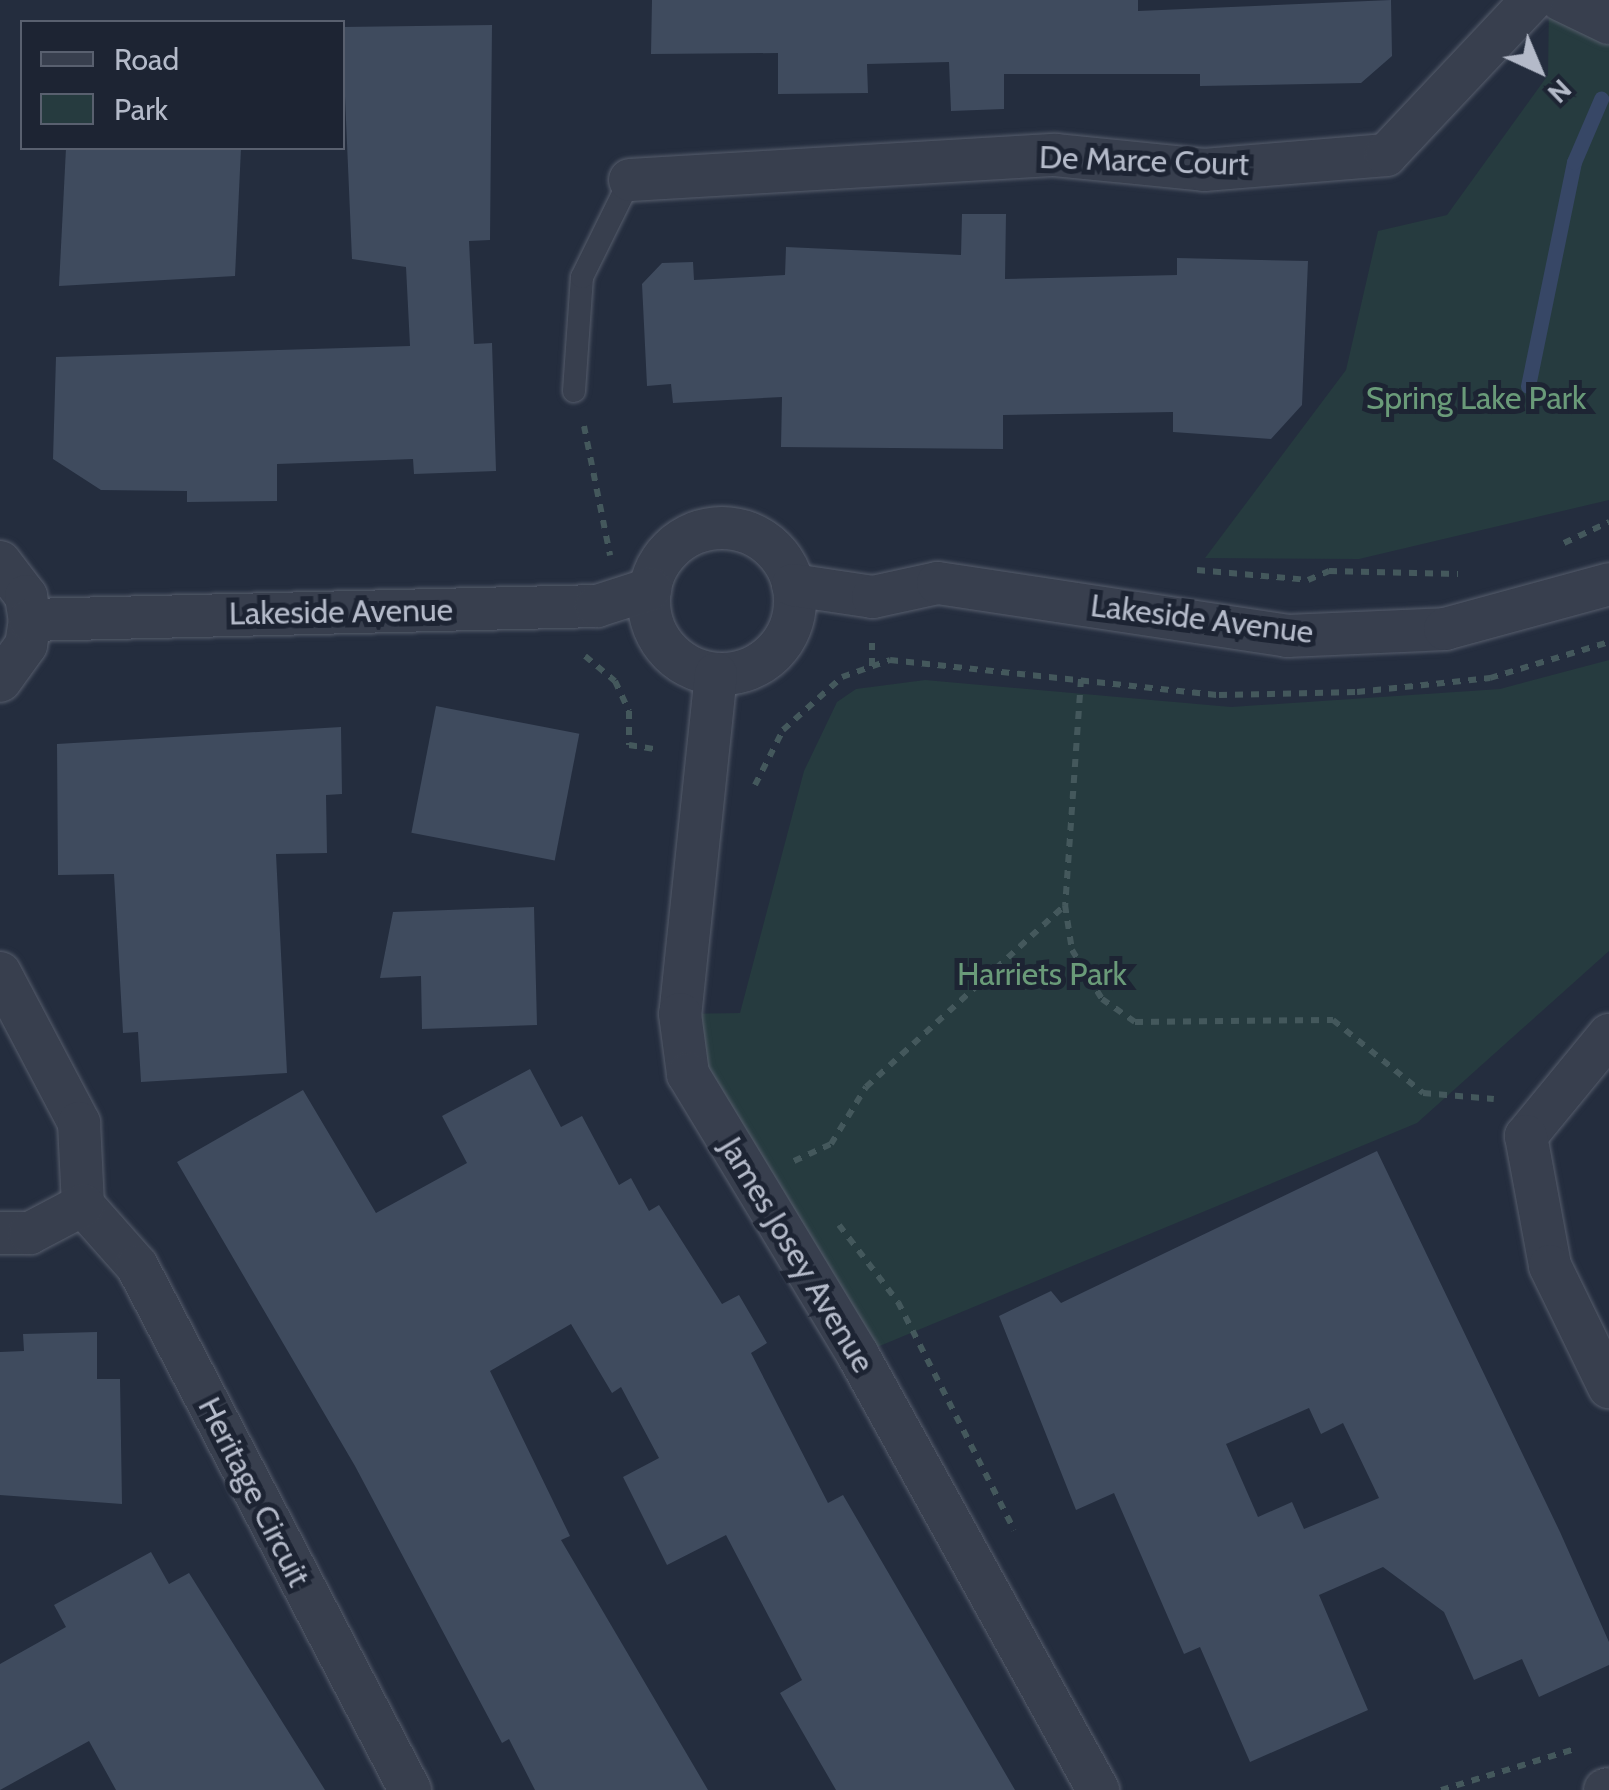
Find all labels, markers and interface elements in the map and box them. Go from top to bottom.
legend [20,20,345,150]
north arrow [1489,20,1589,120]
text: Road [114,41,179,78]
text: N [1541,72,1579,111]
text: Park [114,91,168,128]
street label: De Marce Court [1038,138,1250,184]
park label: Spring Lake Park [1366,379,1586,417]
street label: Lakeside Avenue [1088,586,1316,652]
street label: Lakeside Avenue [229,591,453,633]
park label: Harriets Park [957,955,1127,993]
street label: James Josey Avenue [712,1130,882,1380]
street label: Heritage Circuit [190,1391,318,1593]

